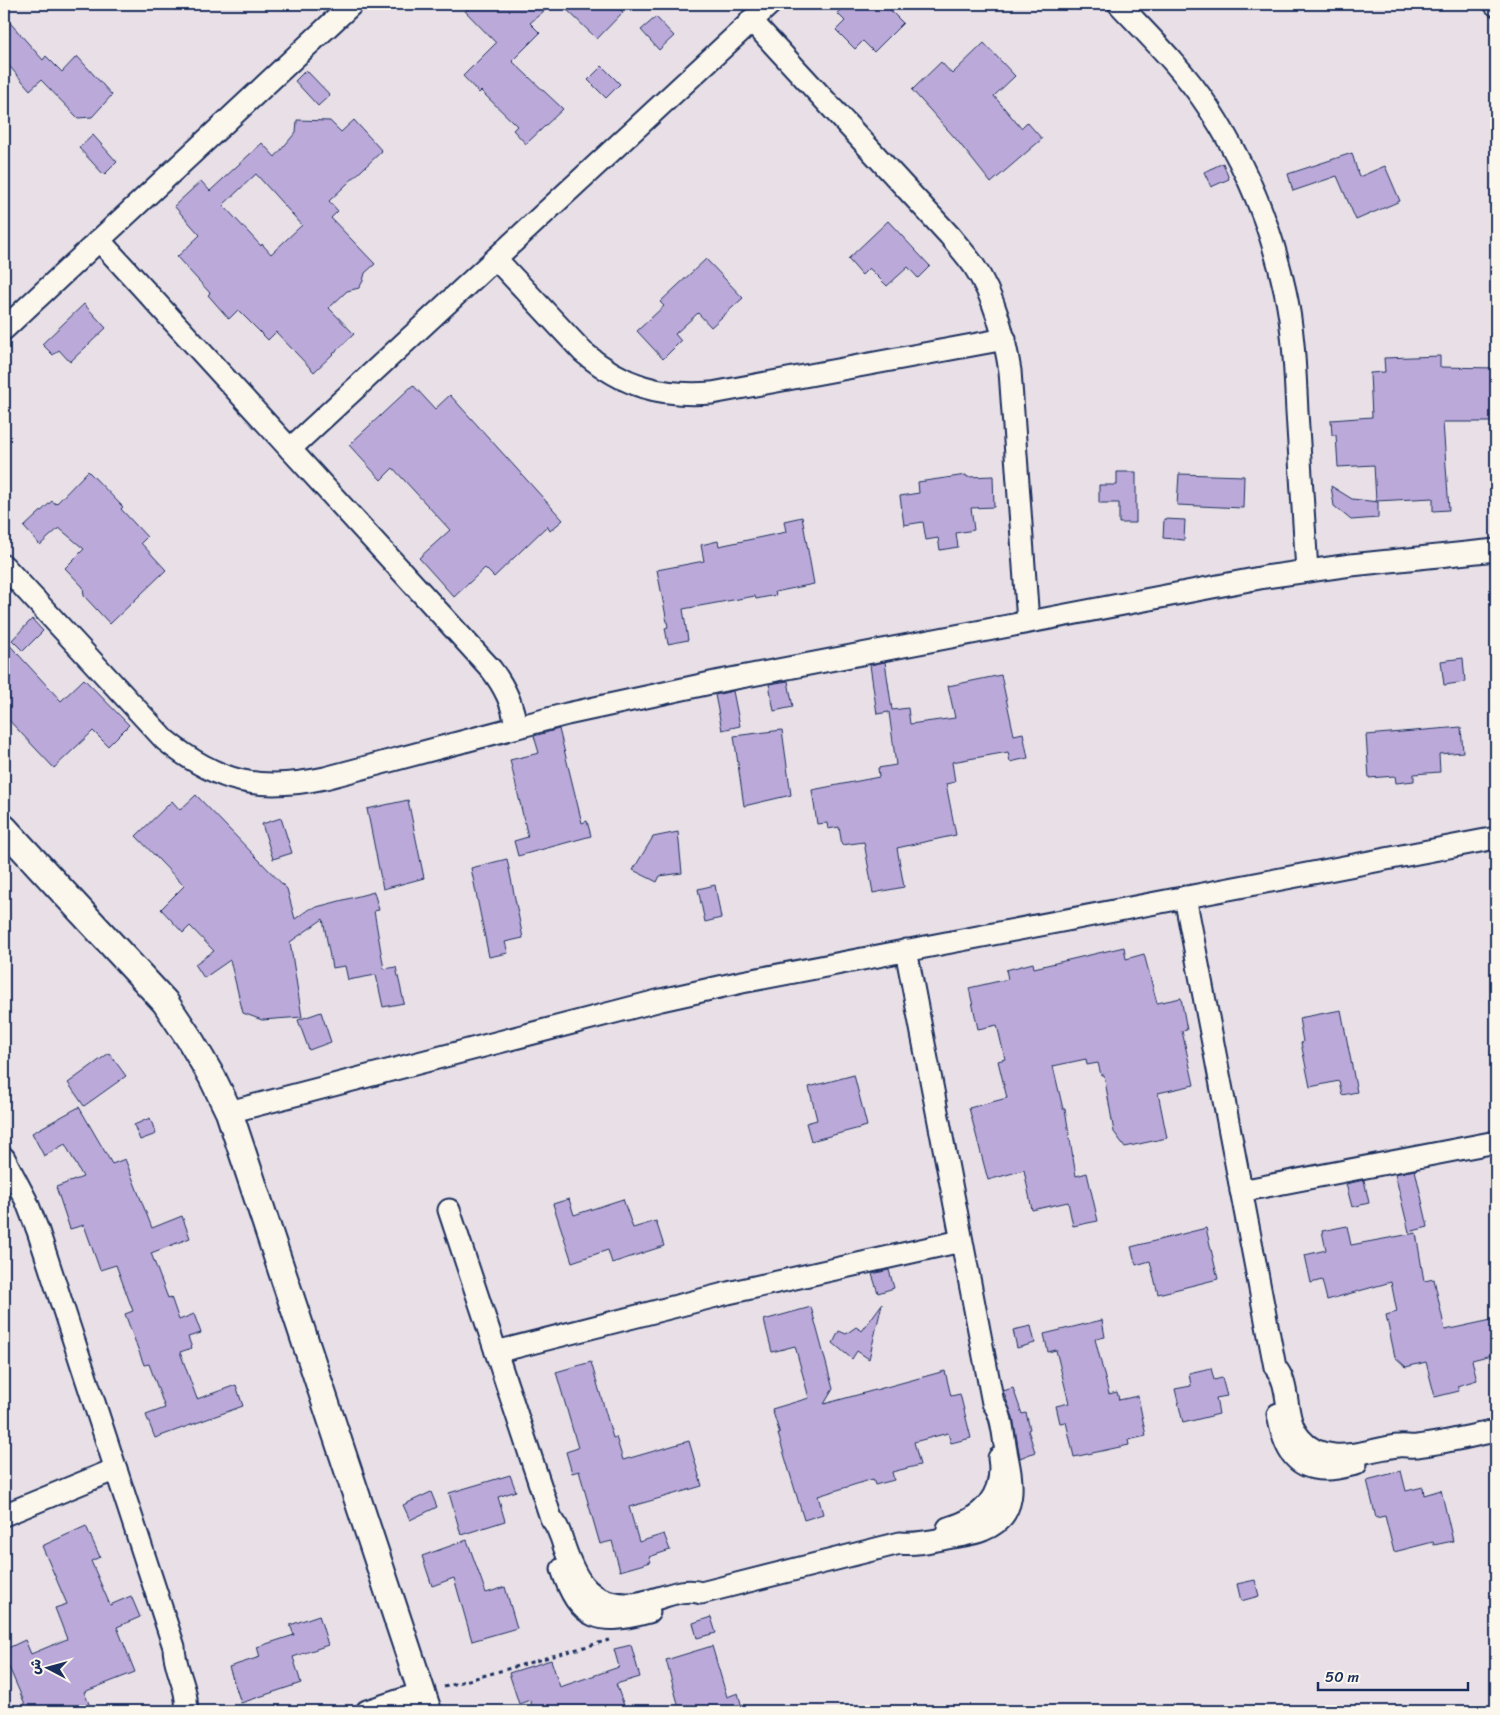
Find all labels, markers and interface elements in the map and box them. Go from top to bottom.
north arrow [22,1642,72,1692]
text: ش [22,1658,49,1676]
scale bar [1318,1660,1468,1692]
text: 50 m [1325,1664,1360,1690]

